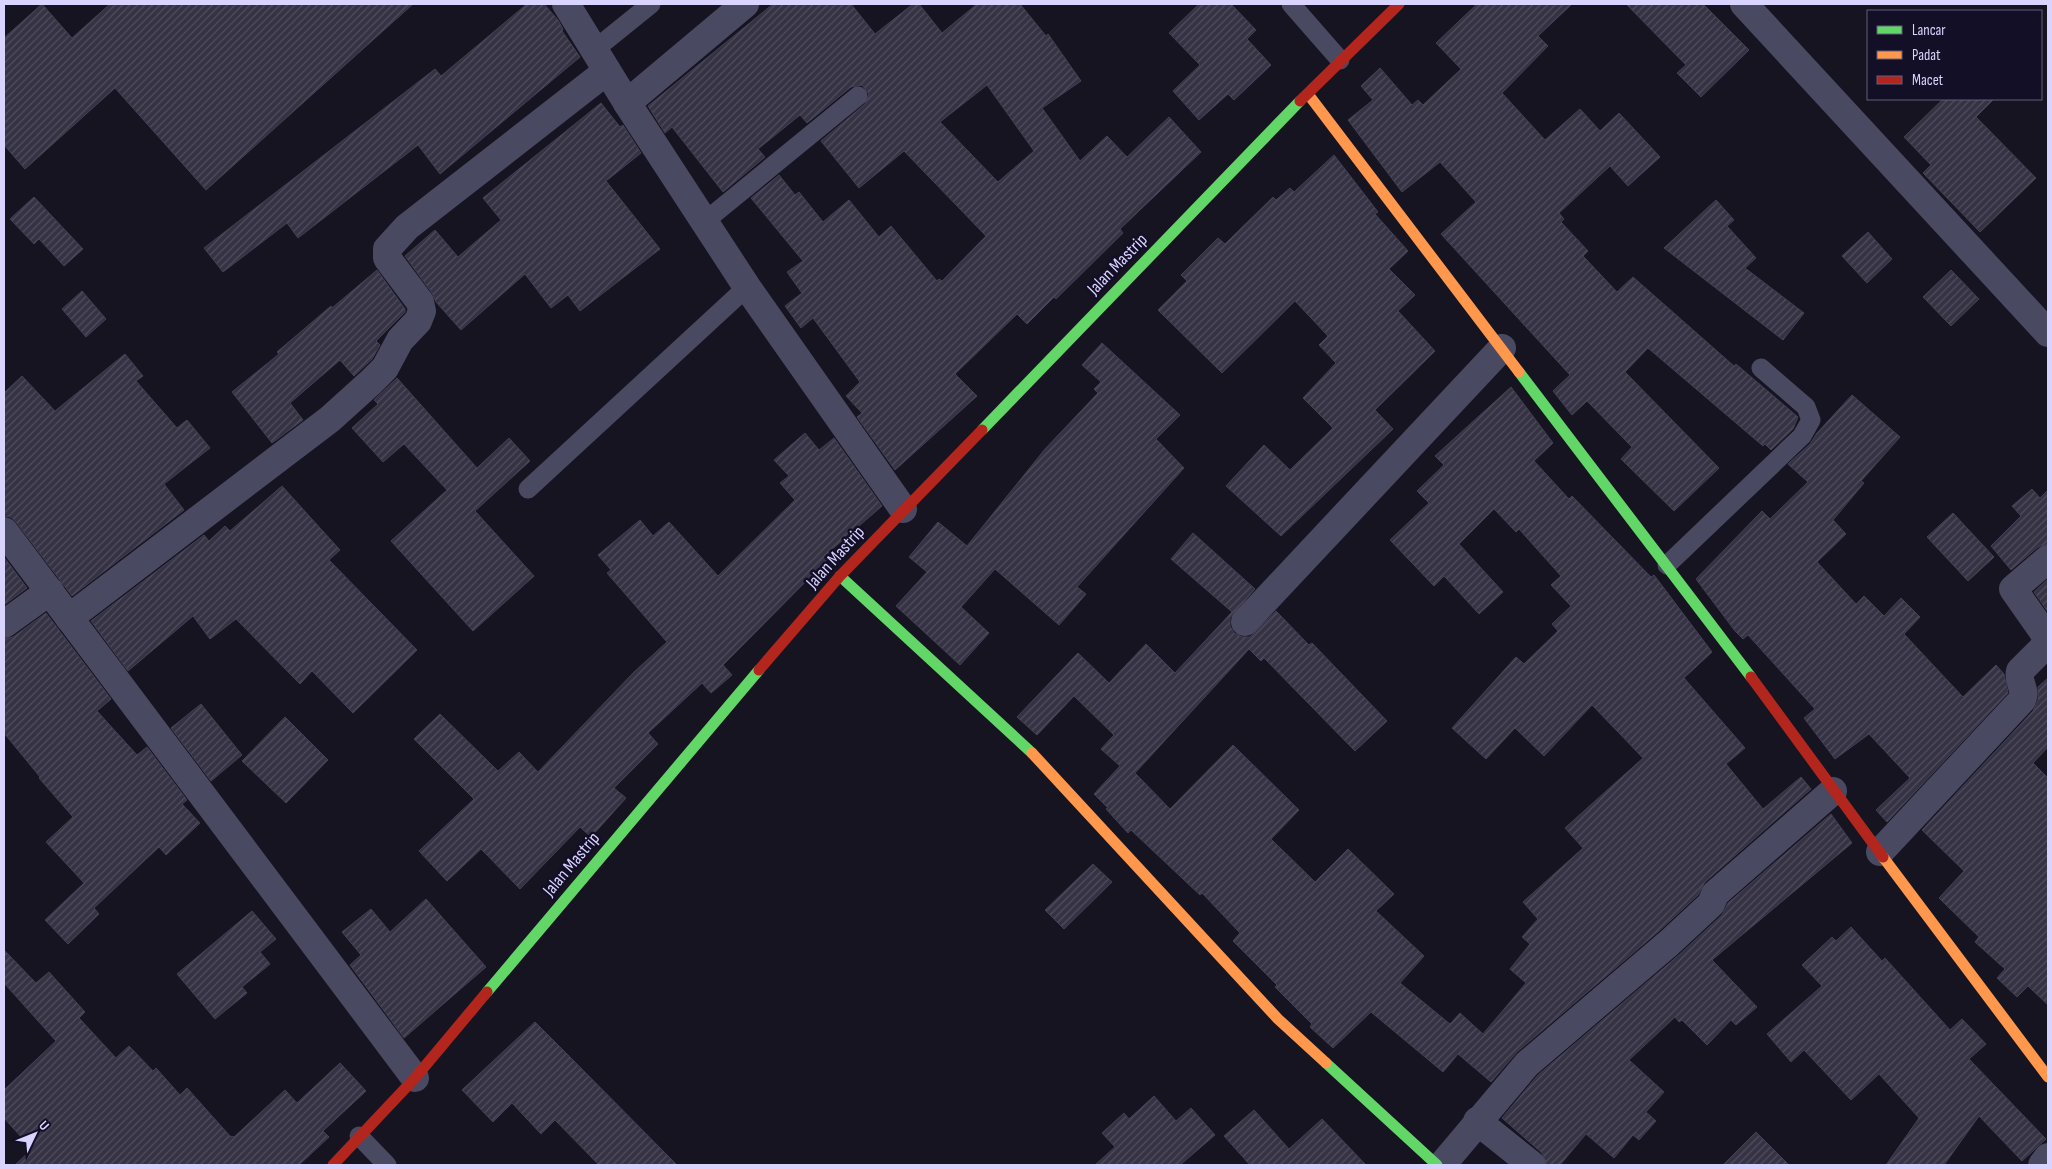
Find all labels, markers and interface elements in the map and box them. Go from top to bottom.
legend [1867,10,2042,100]
text: Lancar [1912,21,1946,40]
text: Padat [1912,46,1941,65]
text: Macet [1912,71,1944,90]
street label: Jalan Mastrip [1082,229,1152,300]
street label: Jalan Mastrip [801,522,869,594]
street label: Jalan Mastrip [538,828,604,901]
north arrow [10,1109,60,1159]
text: U [35,1117,53,1134]

